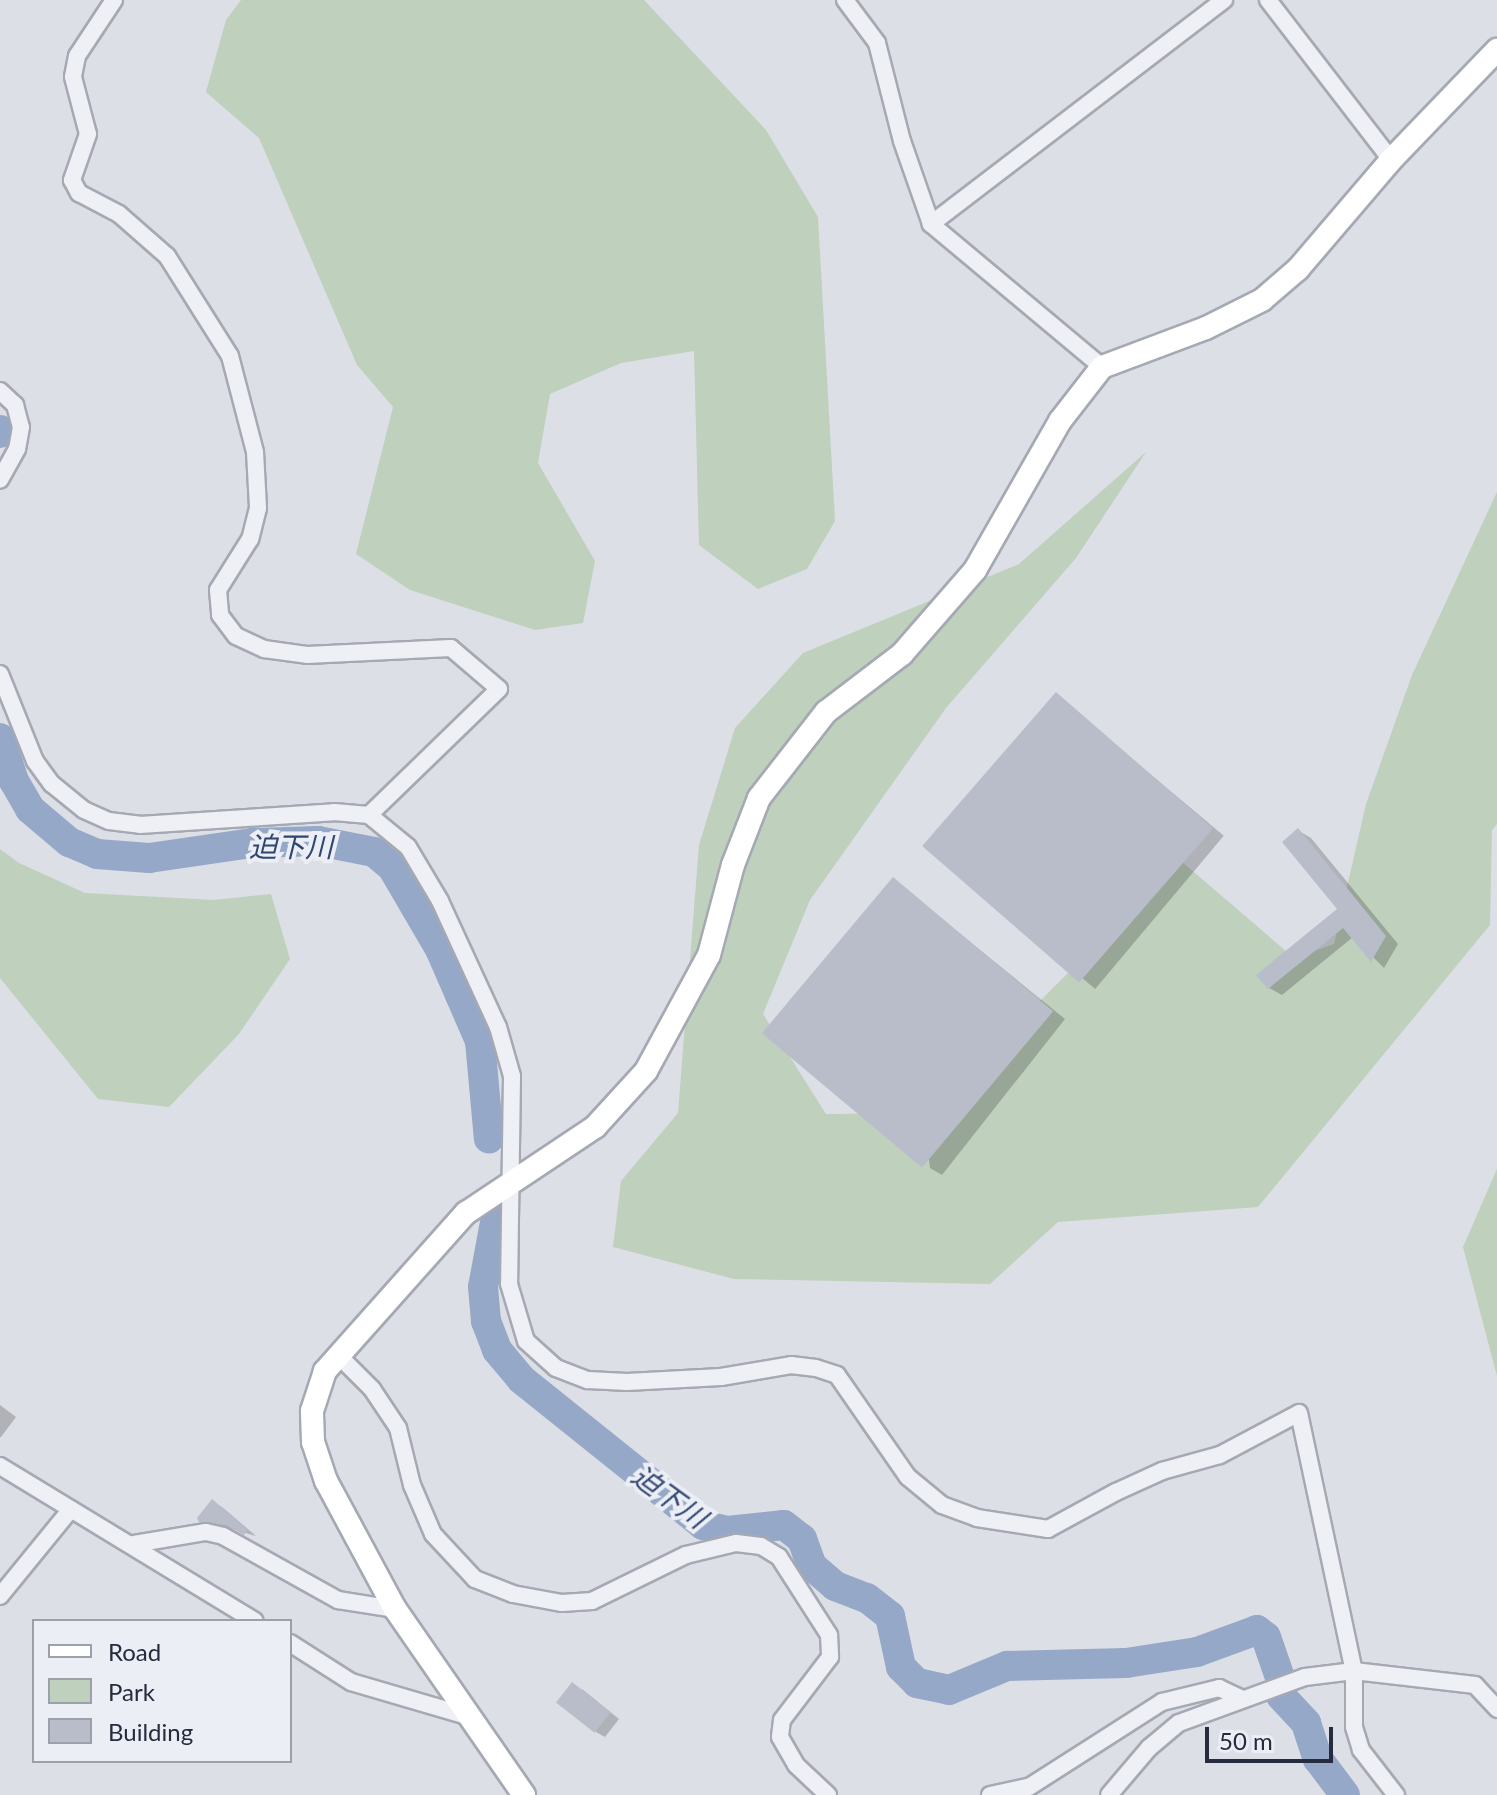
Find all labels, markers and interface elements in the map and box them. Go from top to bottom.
water label: 迫下川 [249,829,333,863]
water label: 迫下川 [626,1458,714,1534]
legend [32,1619,292,1763]
text: Road [108,1637,161,1666]
text: Park [108,1677,155,1706]
scale bar [1209,1711,1337,1761]
text: Building [108,1717,193,1746]
text: 50 m [1219,1726,1273,1755]

